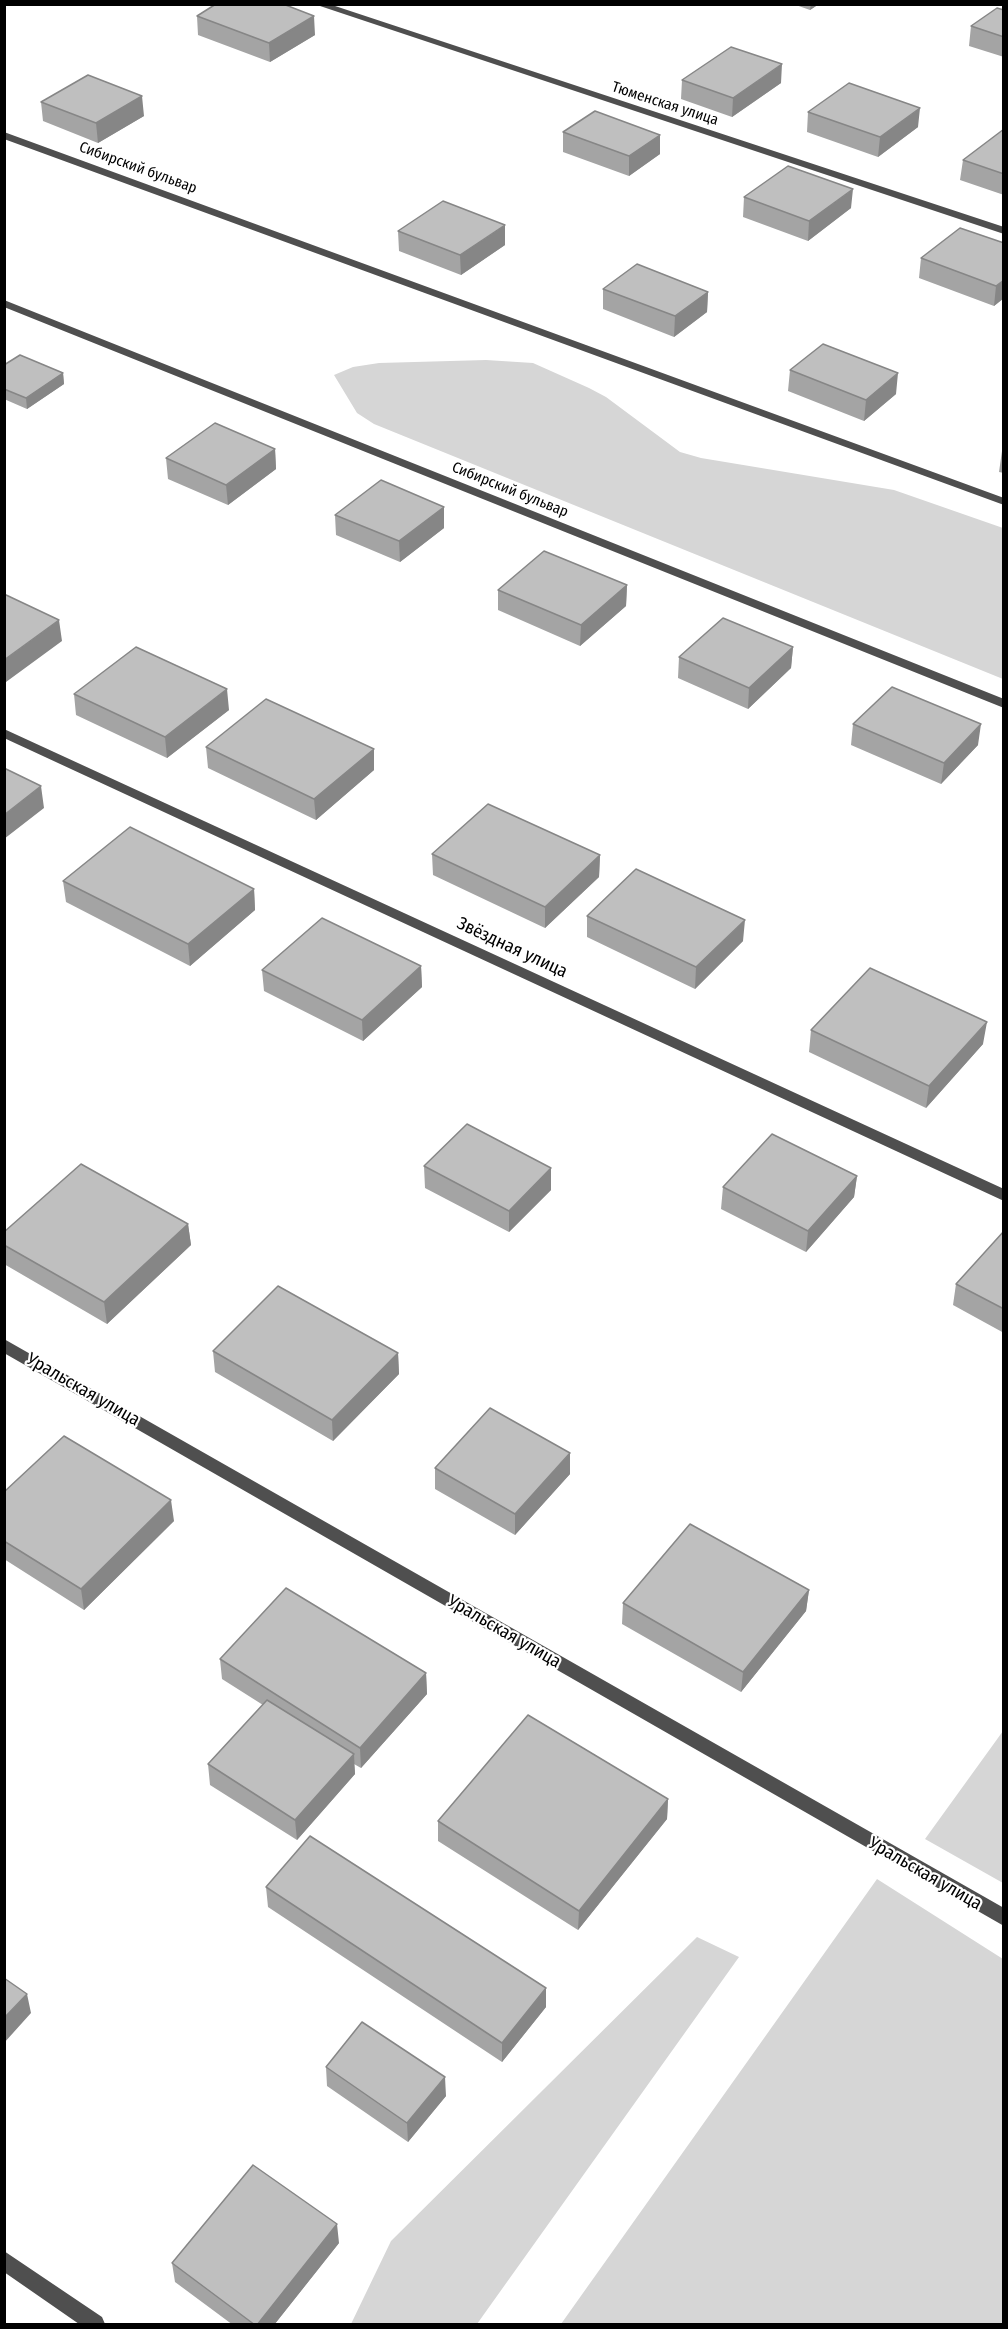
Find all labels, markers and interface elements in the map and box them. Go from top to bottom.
street label: Тюменская улица [610,78,720,130]
street label: Сибирский бульвар [77,138,199,198]
street label: Сибирский бульвар [449,458,571,522]
street label: Звёздная улица [453,913,571,983]
street label: Уральская улица [22,1349,144,1431]
street label: Уральская улица [443,1591,565,1673]
street label: Уральская улица [864,1833,986,1915]

